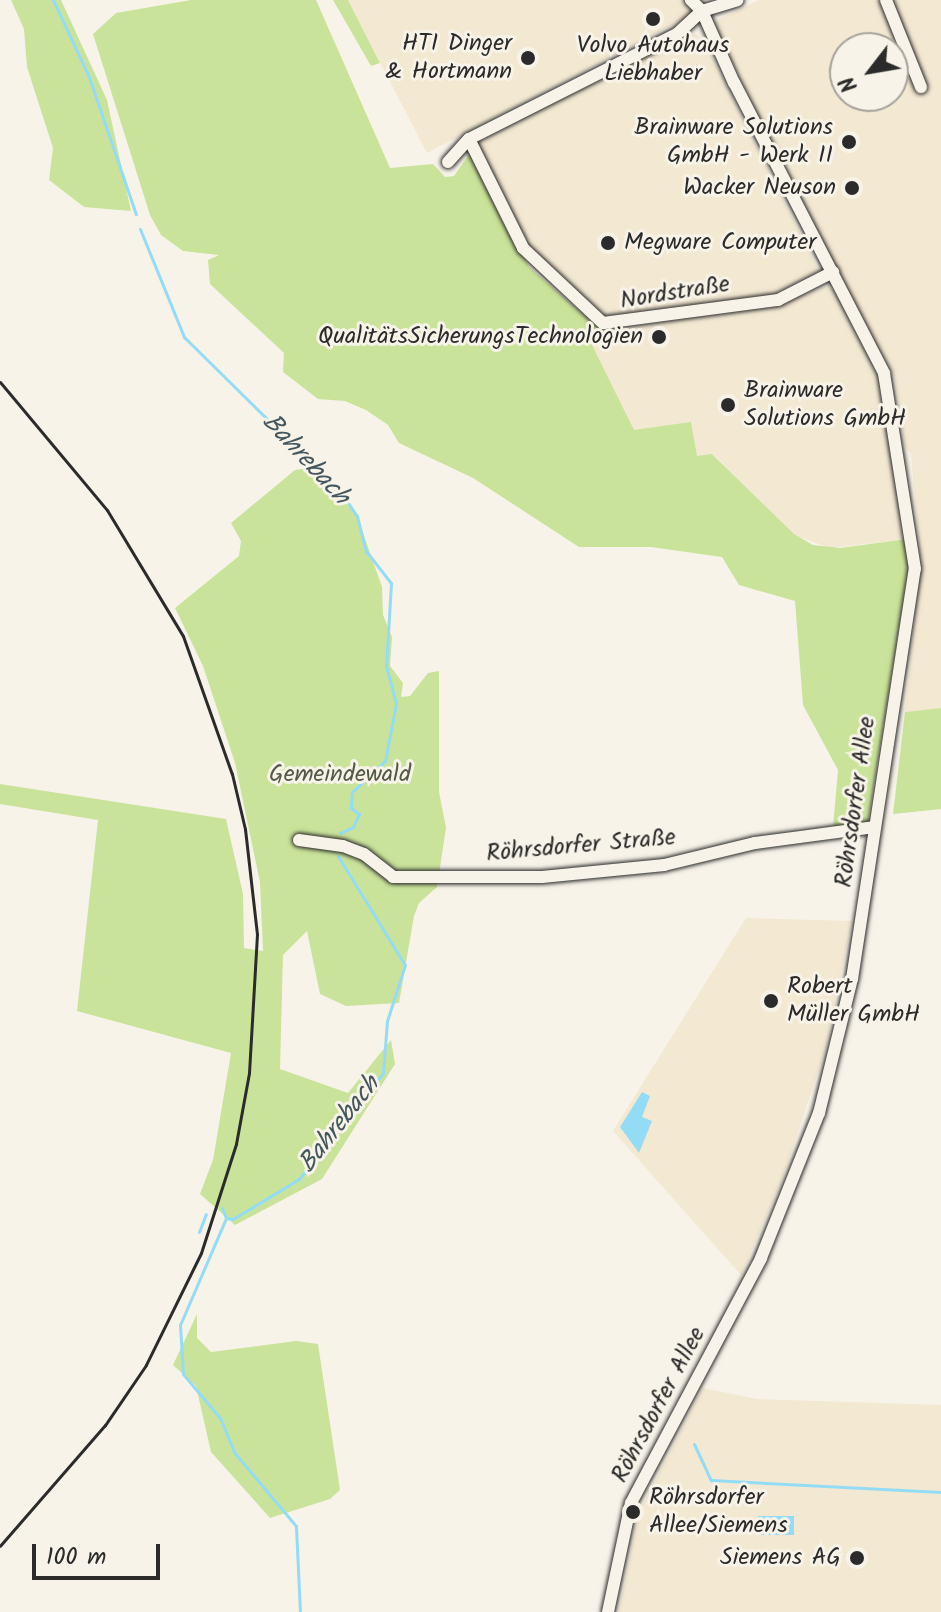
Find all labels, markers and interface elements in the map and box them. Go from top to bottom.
marker: Volvo Autohaus Liebhaber [644,10,662,28]
place label: HTI Dinger & Hortmann [385,30,512,86]
place label: Volvo Autohaus Liebhaber [577,32,729,88]
north arrow [829,32,909,112]
marker: HTI Dinger & Hortmann [519,49,537,67]
text: N [831,69,868,99]
place label: Brainware Solutions GmbH - Werk II [634,114,833,170]
marker: Brainware Solutions GmbH - Werk II [840,133,858,151]
place label: Wacker Neuson [683,174,836,202]
marker: Wacker Neuson [843,179,861,197]
place label: Megware Computer [624,229,816,257]
marker: Megware Computer [599,234,617,252]
street label: Nordstraße [618,270,732,316]
place label: QualitätsSicherungsTechnologien [318,323,643,351]
marker: QualitätsSicherungsTechnologien [650,328,668,346]
place label: Brainware Solutions GmbH [744,377,906,433]
marker: Brainware Solutions GmbH [719,396,737,414]
water label: Bahrebach [255,408,355,512]
street label: Röhrsdorfer Allee [830,715,882,889]
park label: Gemeindewald [269,761,411,789]
street label: Röhrsdorfer Straße [485,823,677,869]
place label: Robert Müller GmbH [787,973,920,1029]
marker: Robert Müller GmbH [762,992,780,1010]
water label: Bahrebach [293,1070,387,1180]
street label: Röhrsdorfer Allee [606,1322,712,1488]
place label: Röhrsdorfer Allee/Siemens [649,1484,788,1540]
marker: Röhrsdorfer Allee/Siemens [624,1503,642,1521]
scale bar [36,1528,164,1578]
text: 100 m [46,1538,106,1577]
place label: Siemens AG [720,1544,841,1572]
marker: Siemens AG [848,1549,866,1567]

